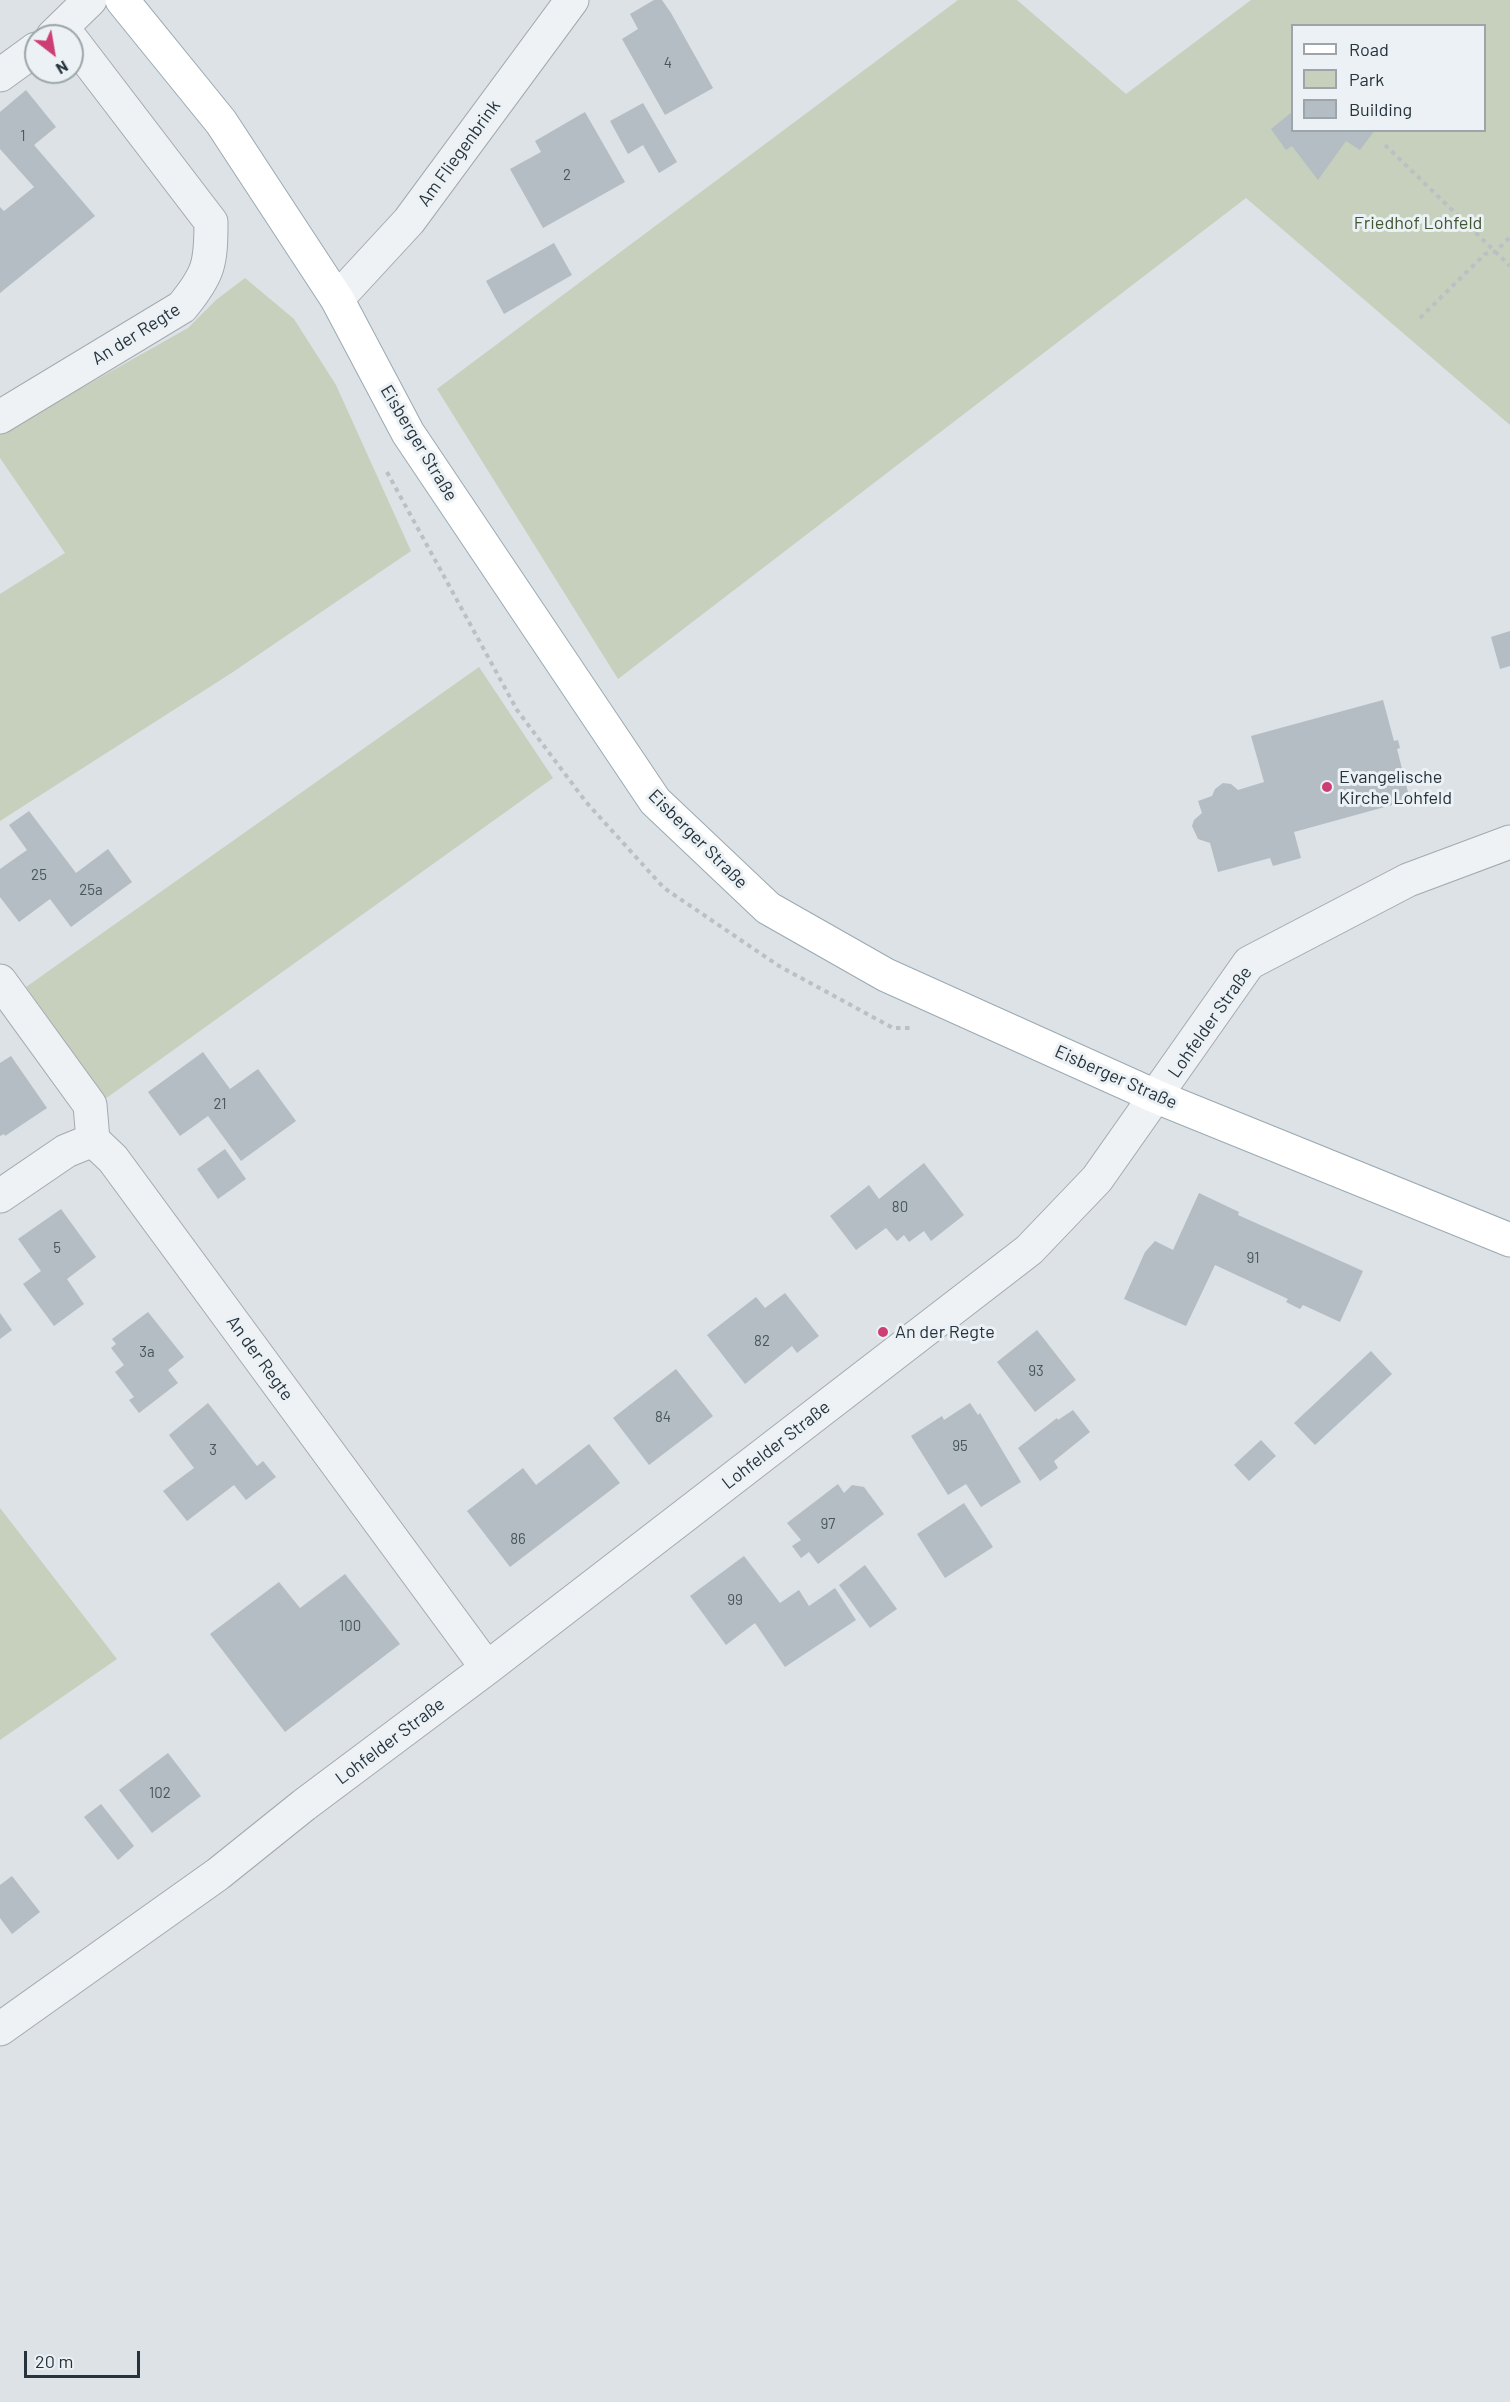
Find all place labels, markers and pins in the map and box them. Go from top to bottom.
place label: Evangelische Kirche Lohfeld [1339,766,1452,808]
marker: Evangelische Kirche Lohfeld [1320,780,1334,794]
place label: An der Regte [895,1321,995,1343]
marker: An der Regte [876,1325,890,1339]

